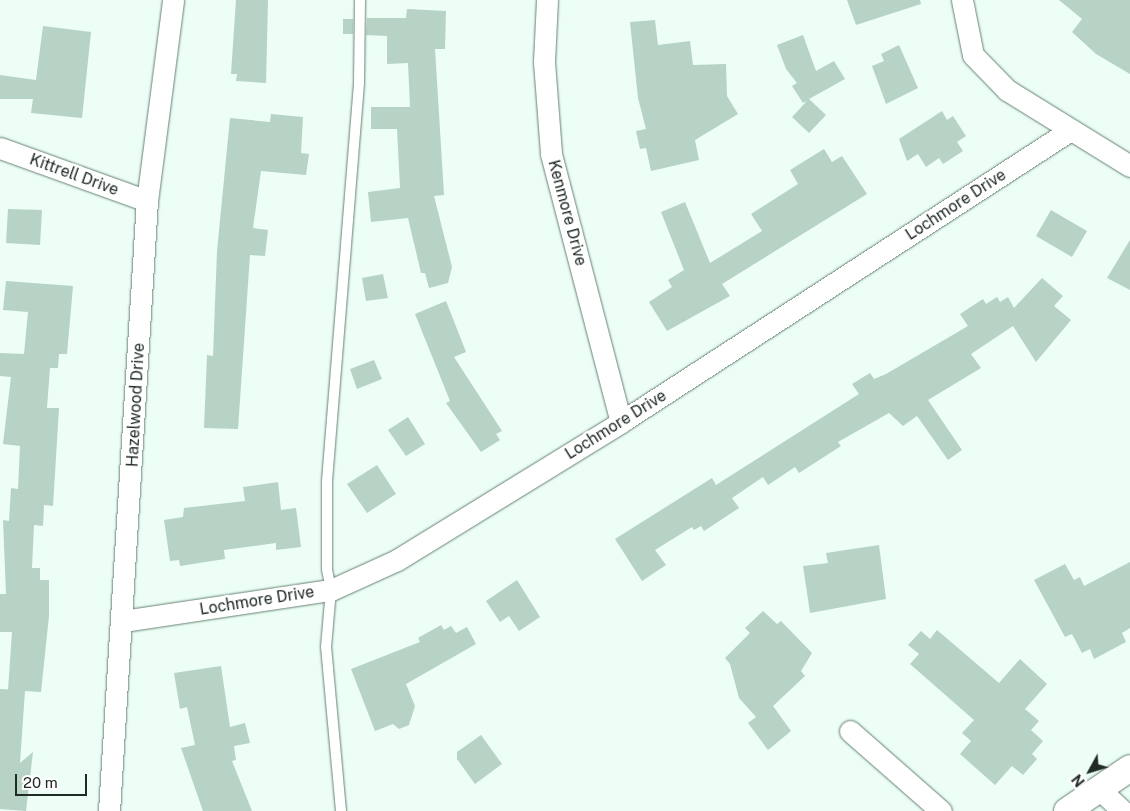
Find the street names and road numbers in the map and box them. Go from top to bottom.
street label: Kittrell Drive [27,150,121,200]
street label: Kenmore Drive [544,158,590,268]
street label: Lochmore Drive [902,165,1010,245]
street label: Hazelwood Drive [123,342,149,468]
street label: Lochmore Drive [562,386,670,464]
street label: Lochmore Drive [198,582,316,620]

